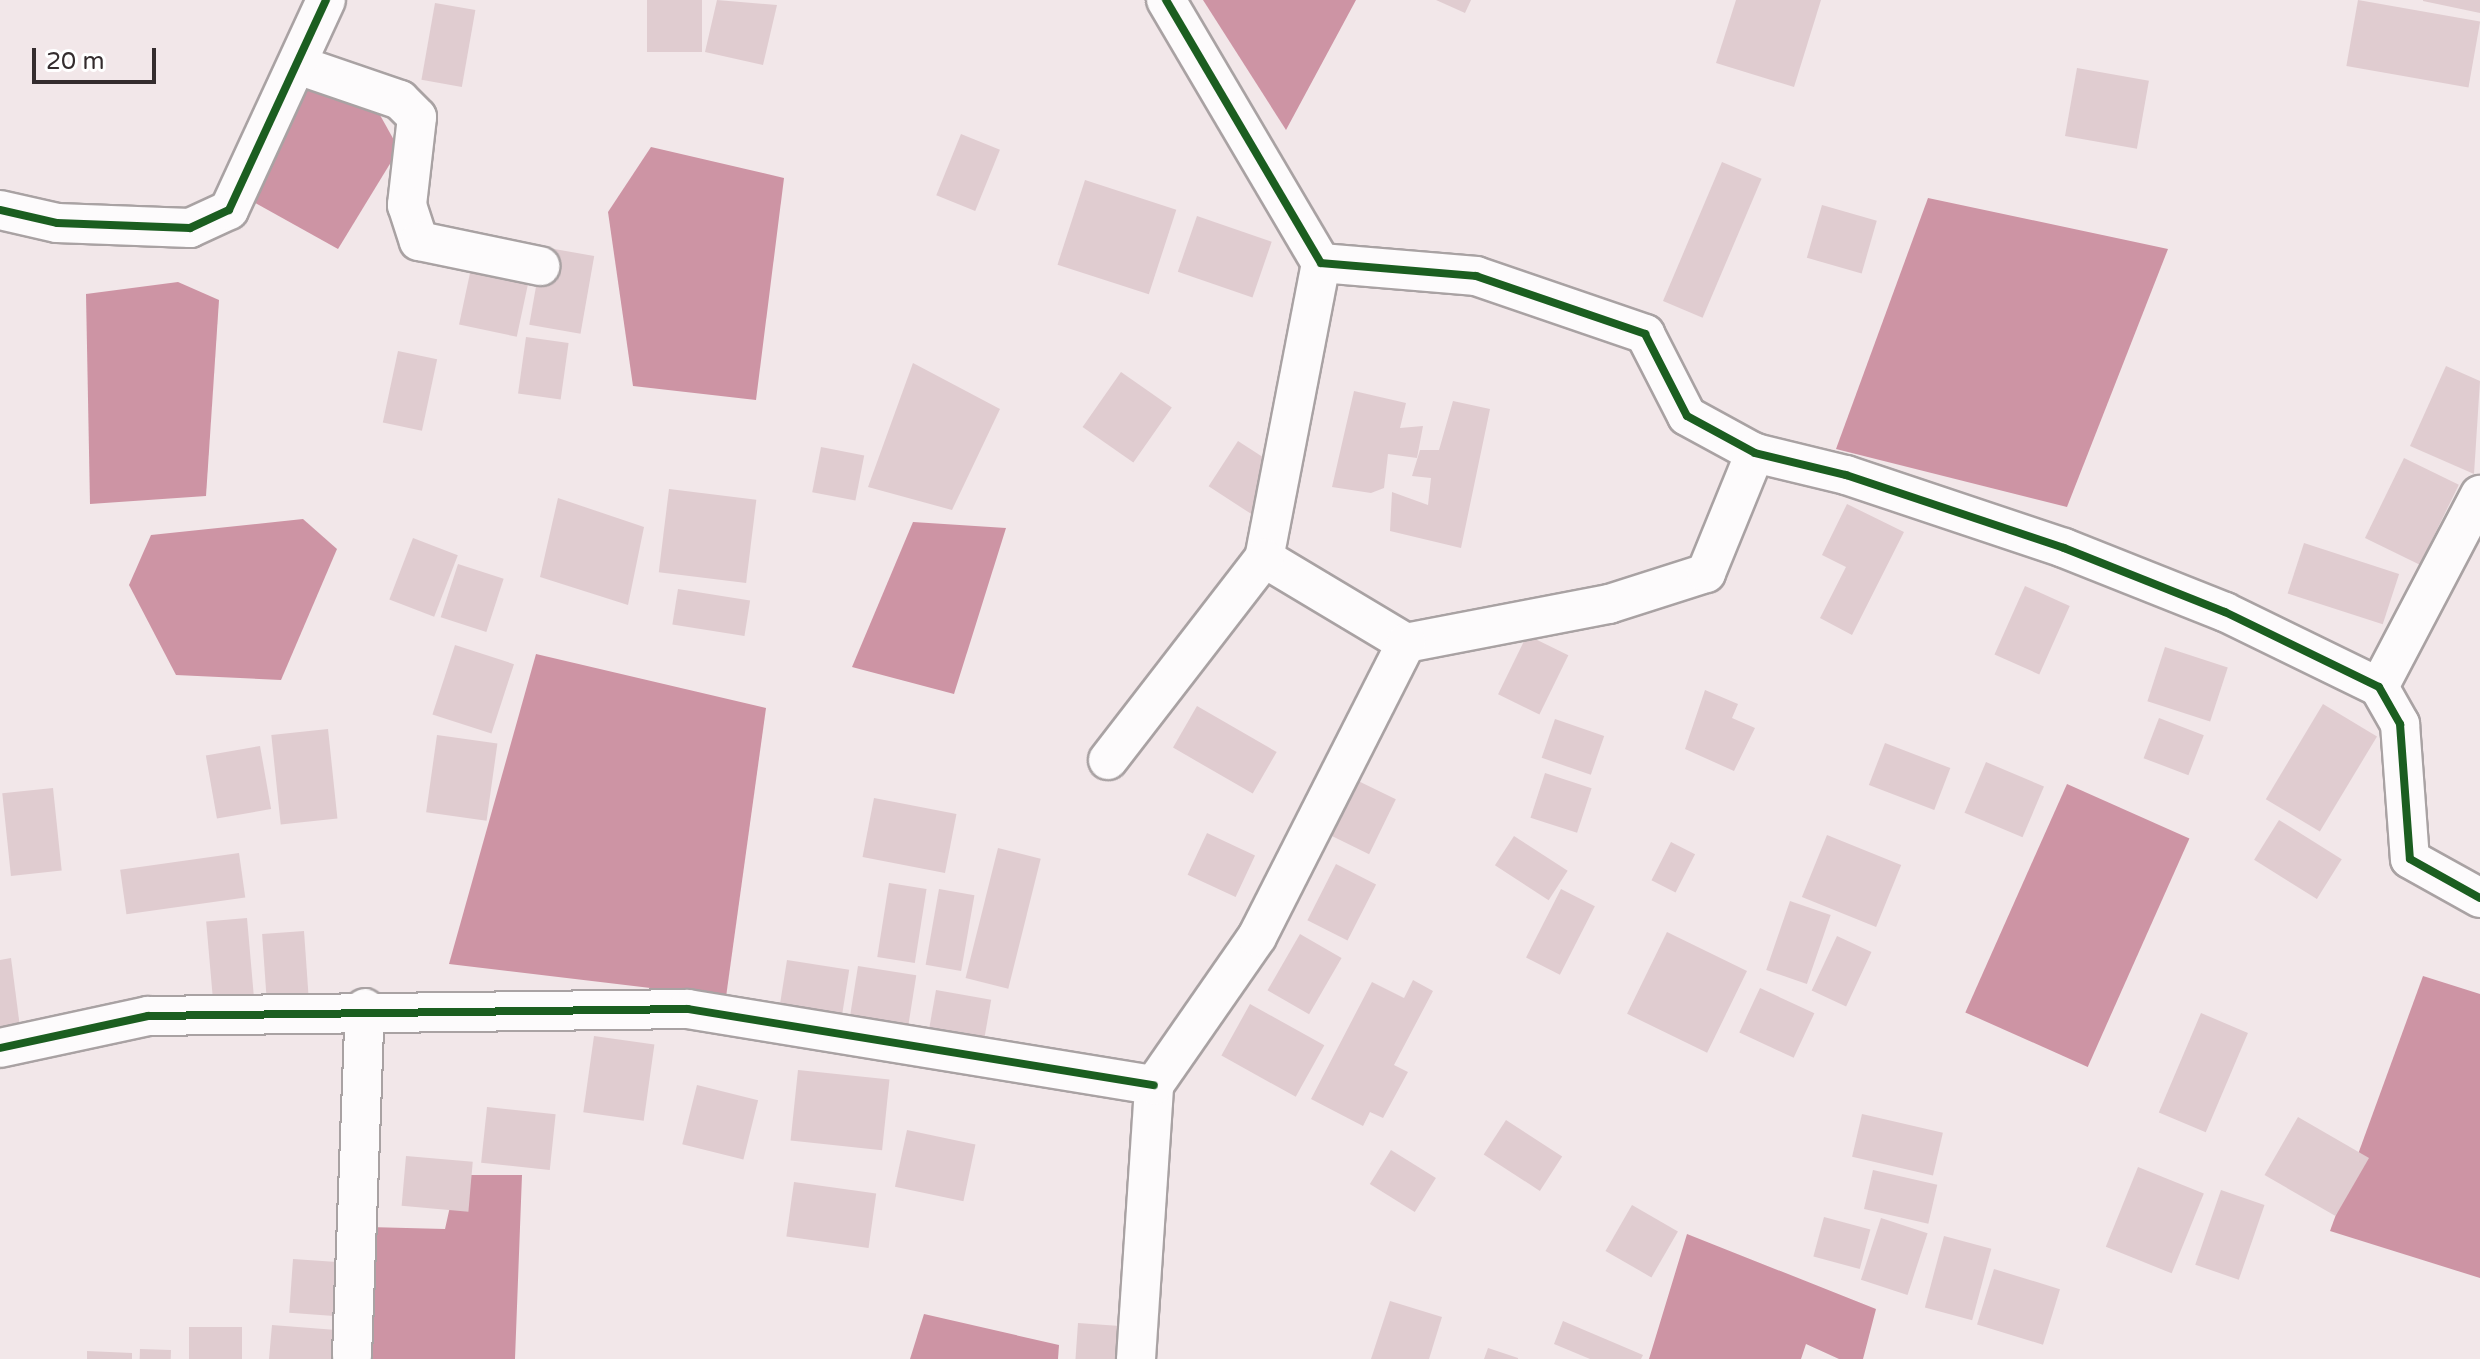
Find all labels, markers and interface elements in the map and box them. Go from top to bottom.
scale bar [36,32,160,82]
text: 20 m [46,47,104,76]

